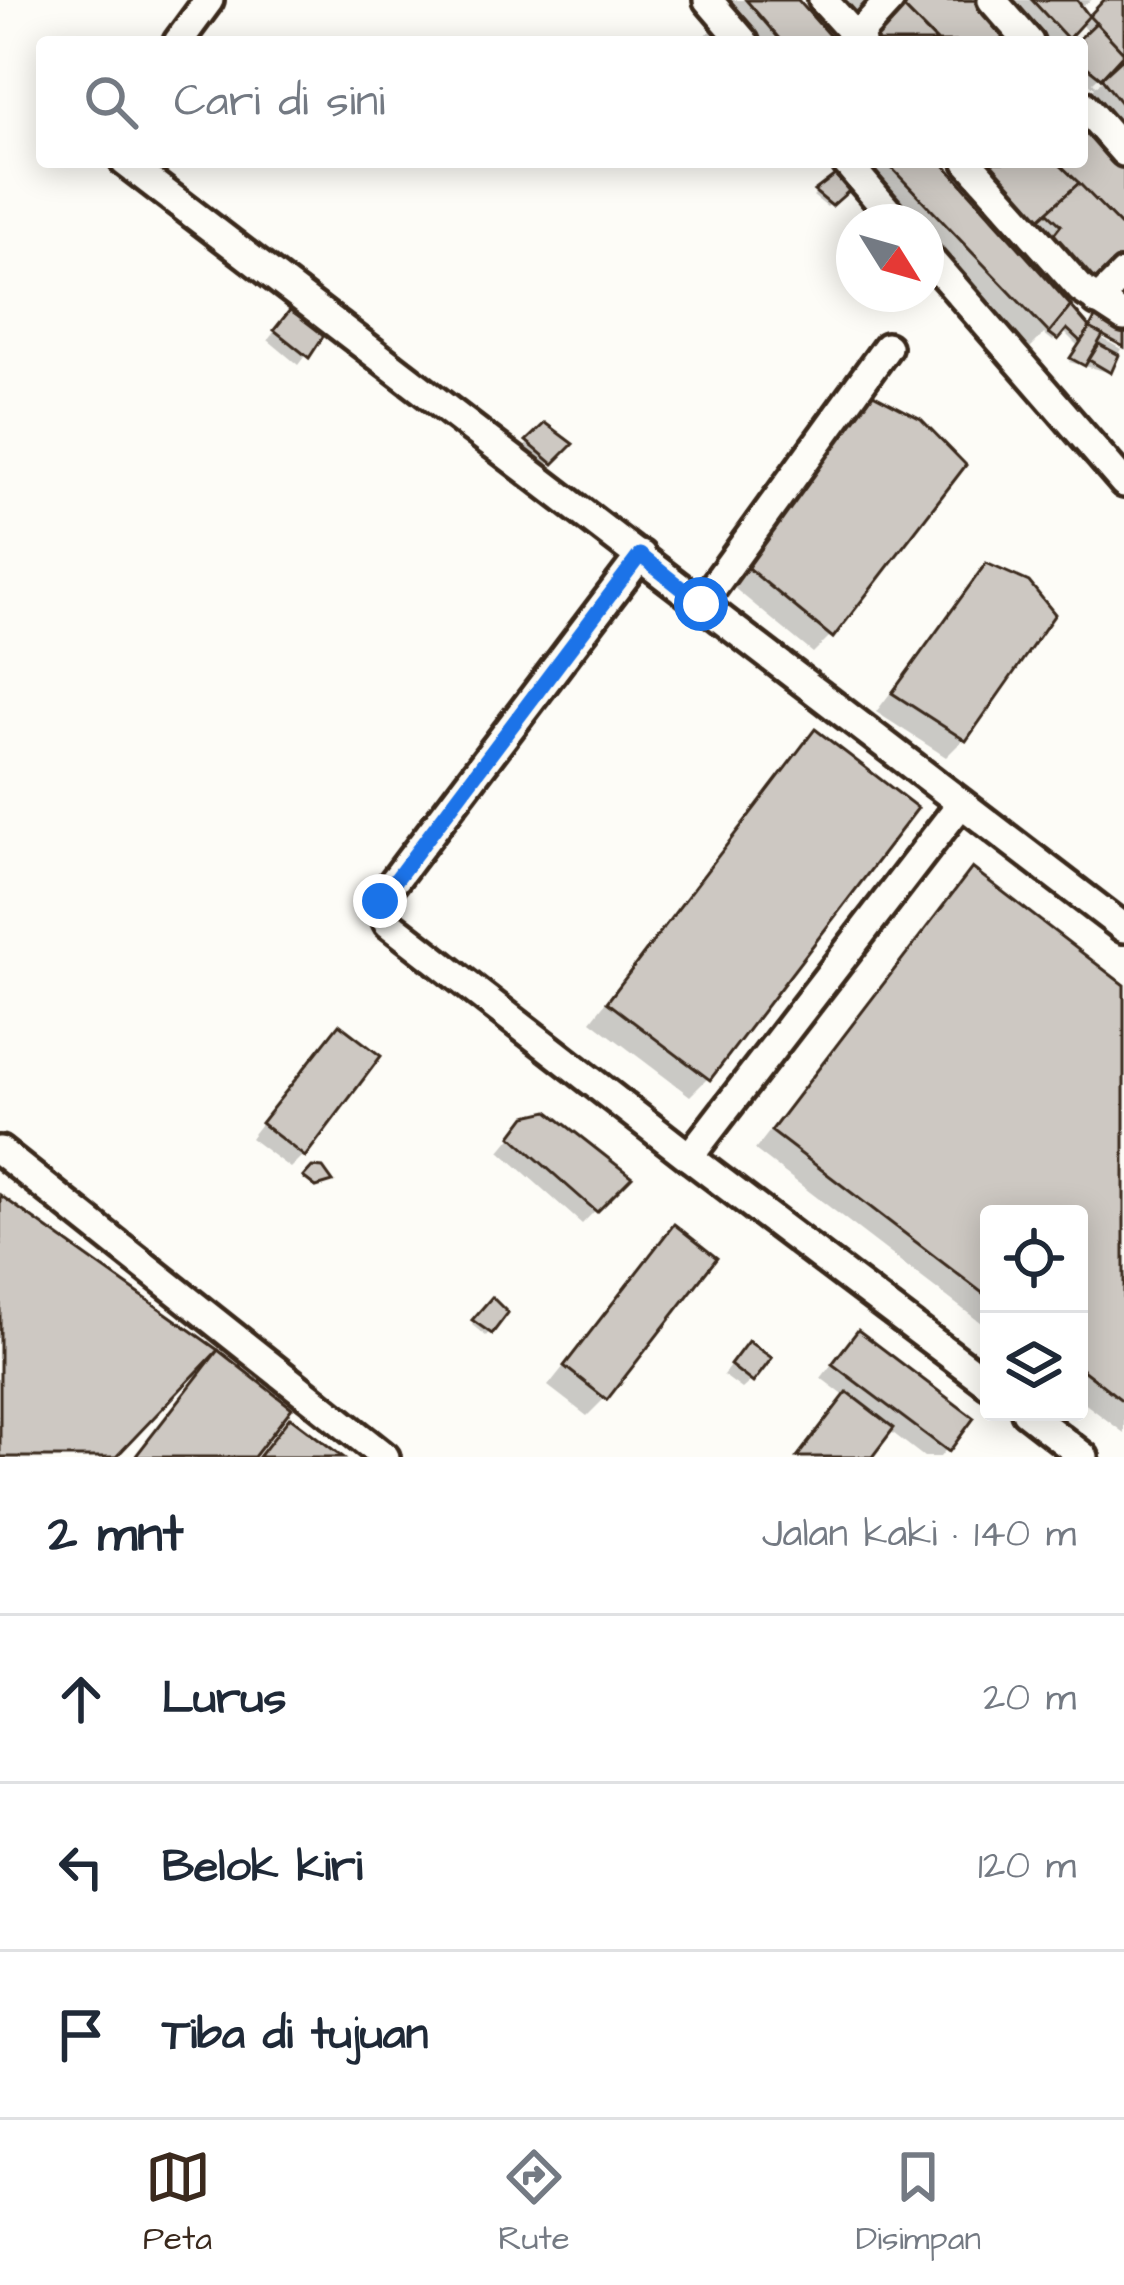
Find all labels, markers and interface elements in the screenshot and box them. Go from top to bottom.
search box [36,36,1088,168]
icon: search [78,69,144,135]
text: Cari di sini [174,71,385,133]
north arrow [836,204,944,312]
route start [674,577,728,631]
route end [353,874,407,928]
map controls [980,1205,1088,1421]
button: locate [980,1205,1088,1313]
button: layers [980,1313,1088,1421]
text: 2 mnt [48,1500,183,1571]
text: Jalan kaki · 140 m [762,1508,1076,1562]
icon: ahead [48,1666,114,1732]
text: Lurus [162,1668,286,1730]
text: 20 m [983,1672,1076,1726]
icon: left [48,1834,114,1900]
text: Belok kiri [162,1836,362,1898]
text: 120 m [978,1840,1076,1894]
icon: arrive [48,2002,114,2068]
text: Tiba di tujuan [162,2004,428,2066]
tab: Peta [143,2144,212,2262]
tab: Rute [498,2144,570,2262]
tab: Disimpan [856,2144,981,2262]

